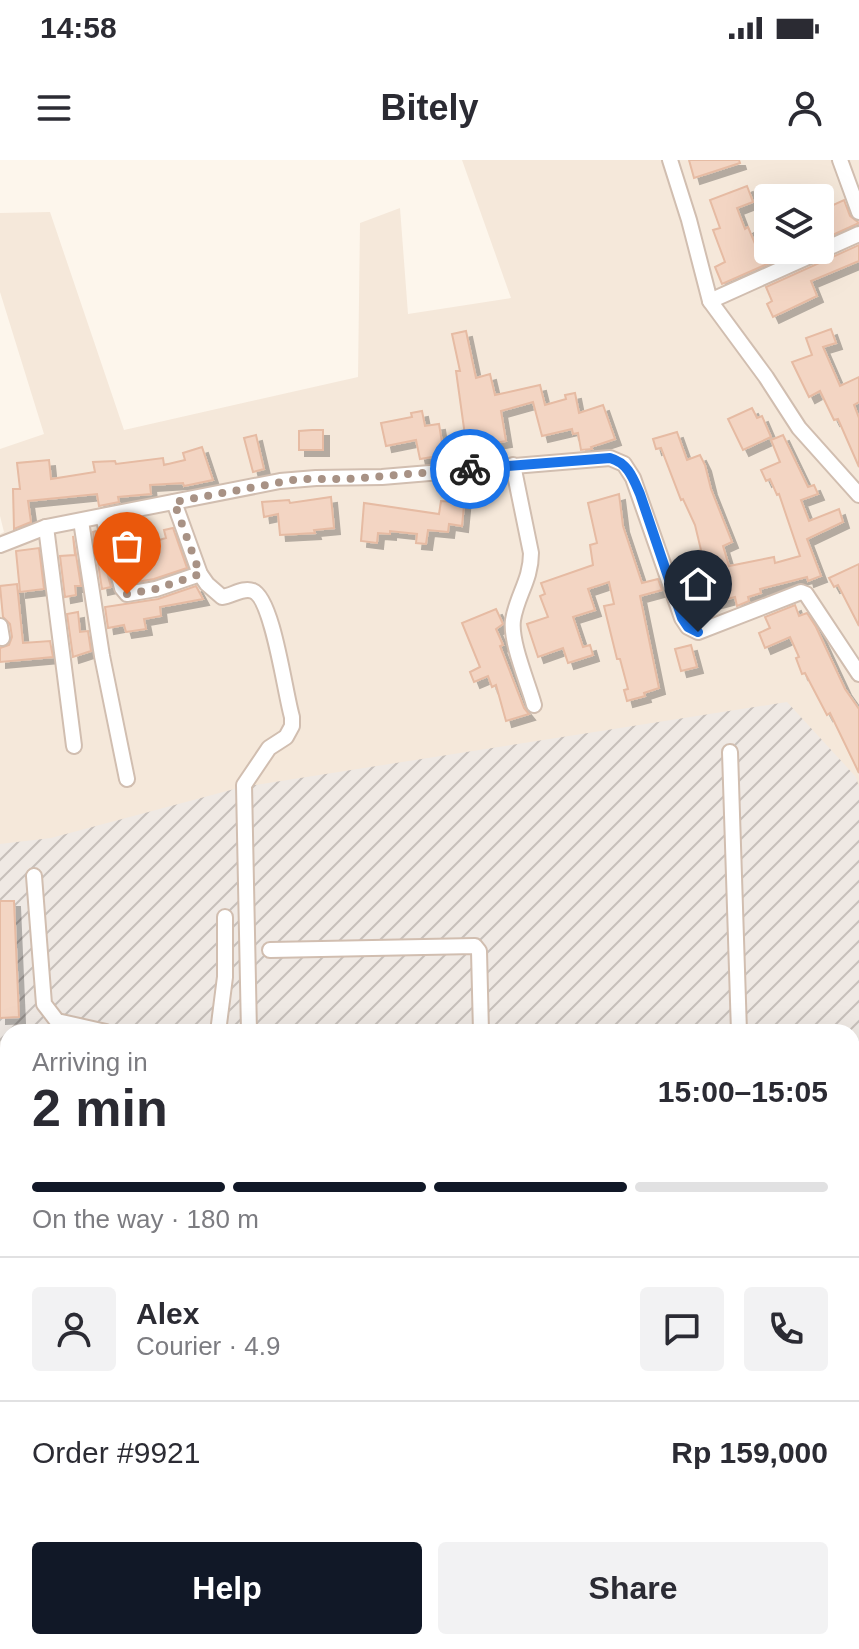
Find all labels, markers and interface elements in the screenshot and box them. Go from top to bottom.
text: 14:58 [40,11,117,44]
icon: menu [32,86,76,130]
icon: person [783,86,827,130]
text: Bitely [380,87,479,128]
map controls [754,184,834,264]
button: layers [754,184,834,264]
courier [430,429,510,509]
icon: bike [448,447,492,491]
pin [93,512,161,594]
icon: bag [105,524,149,568]
pin [664,550,732,632]
icon: home [676,562,720,606]
text: Arriving in [32,1047,148,1077]
text: 15:00–15:05 [658,1075,828,1108]
text: 2 min [32,1079,168,1137]
text: On the way · 180 m [32,1204,259,1234]
button: person [32,1287,116,1371]
button: chat [640,1287,724,1371]
button: phone [744,1287,828,1371]
text: Alex [136,1297,199,1330]
text: Courier · 4.9 [136,1331,281,1361]
text: Order #9921 [32,1436,200,1469]
text: Rp 159,000 [671,1436,828,1469]
button: Help [32,1542,422,1634]
button: Share [438,1542,828,1634]

